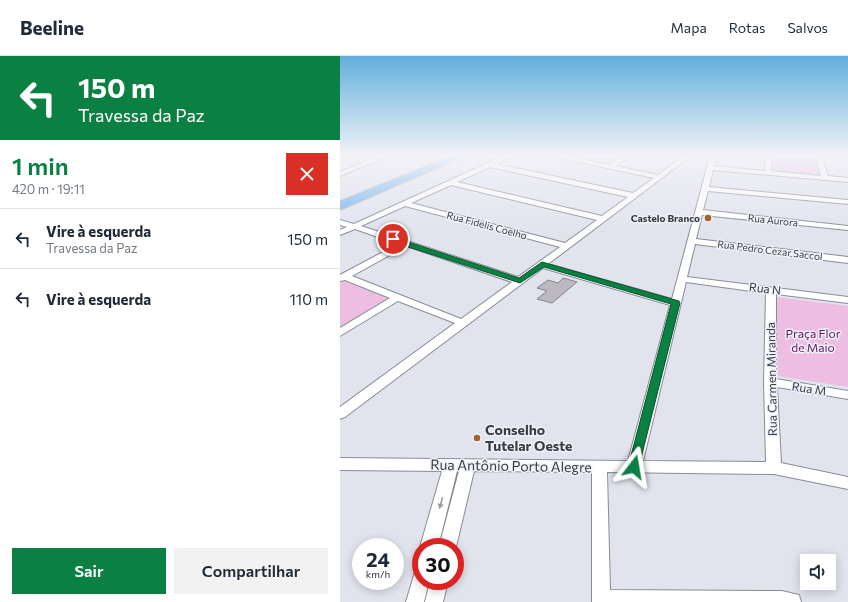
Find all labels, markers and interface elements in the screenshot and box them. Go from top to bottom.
text: Beeline [20,16,84,39]
text: Mapa [671,19,707,36]
text: Rotas [729,19,765,36]
text: Salvos [787,19,828,36]
text: 150 m [78,70,155,104]
icon: left [12,72,64,124]
text: Travessa da Paz [78,104,205,126]
text: 1 min [12,151,69,180]
button: close [286,153,328,195]
text: 420 m · 19:11 [12,181,85,197]
street label: Rua Fidelis Coelho [446,209,528,241]
street label: Rua Aurora [747,211,799,229]
place label: Castelo Branco [631,212,700,224]
marker: Castelo Branco [703,213,713,223]
text: Vire à esquerda [46,222,151,240]
pin [376,222,410,256]
icon: left [12,228,34,250]
icon: arrive [382,228,404,250]
text: 150 m [287,230,328,248]
street label: Rua Pedro Cezar Saccol [717,238,823,262]
text: Travessa da Paz [46,240,138,256]
street label: Rua N [748,279,782,297]
icon: left [12,288,34,310]
text: Vire à esquerda [46,290,151,308]
text: 110 m [289,290,328,308]
street label: Rua Carmen Miranda [763,322,779,436]
park label: Praça Flor de Maio [786,326,841,354]
street label: Rua M [791,378,827,398]
place label: Conselho Tutelar Oeste [485,421,572,454]
marker: Conselho Tutelar Oeste [472,433,482,443]
position arrow [613,446,655,488]
street label: Rua Antônio Porto Alegre [430,456,592,475]
one-way arrow [438,497,444,509]
speed limit sign: 30 [412,538,464,590]
text: 24 [366,547,390,571]
button: Sair [12,548,166,594]
button: Compartilhar [174,548,328,594]
map controls [800,554,836,590]
button: sound [800,554,836,590]
text: km/h [366,568,390,580]

